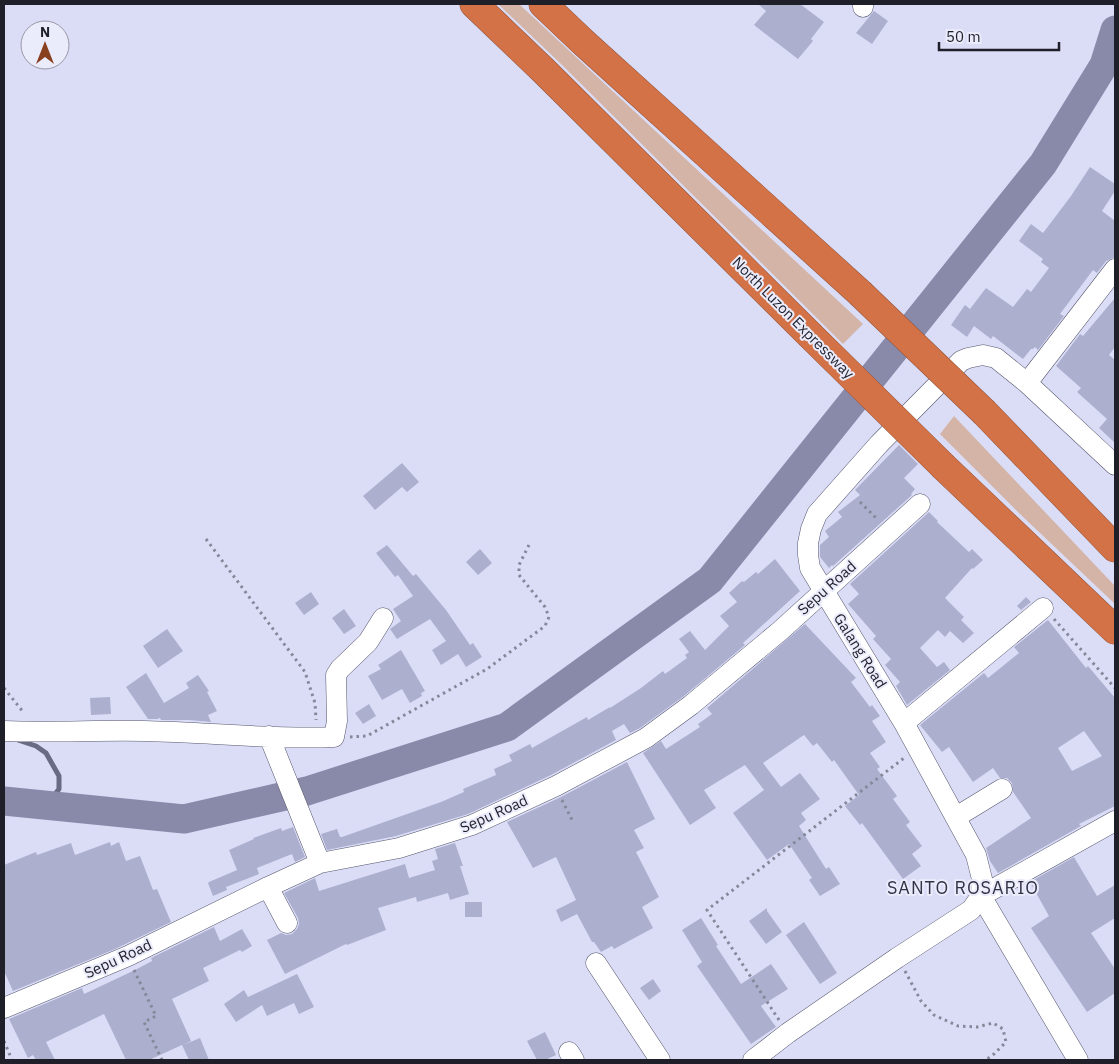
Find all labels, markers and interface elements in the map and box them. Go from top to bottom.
north arrow [20,20,70,70]
scale bar [939,20,1059,52]
text: N [40,23,50,41]
text: 50 m [946,27,981,46]
street label: North Luzon Expressway [728,253,859,383]
street label: Sepu Road [793,556,860,619]
street label: Galang Road [830,610,891,692]
street label: Sepu Road [457,790,531,837]
district label: SANTO ROSARIO [887,876,1039,899]
street label: Sepu Road [81,935,155,982]

